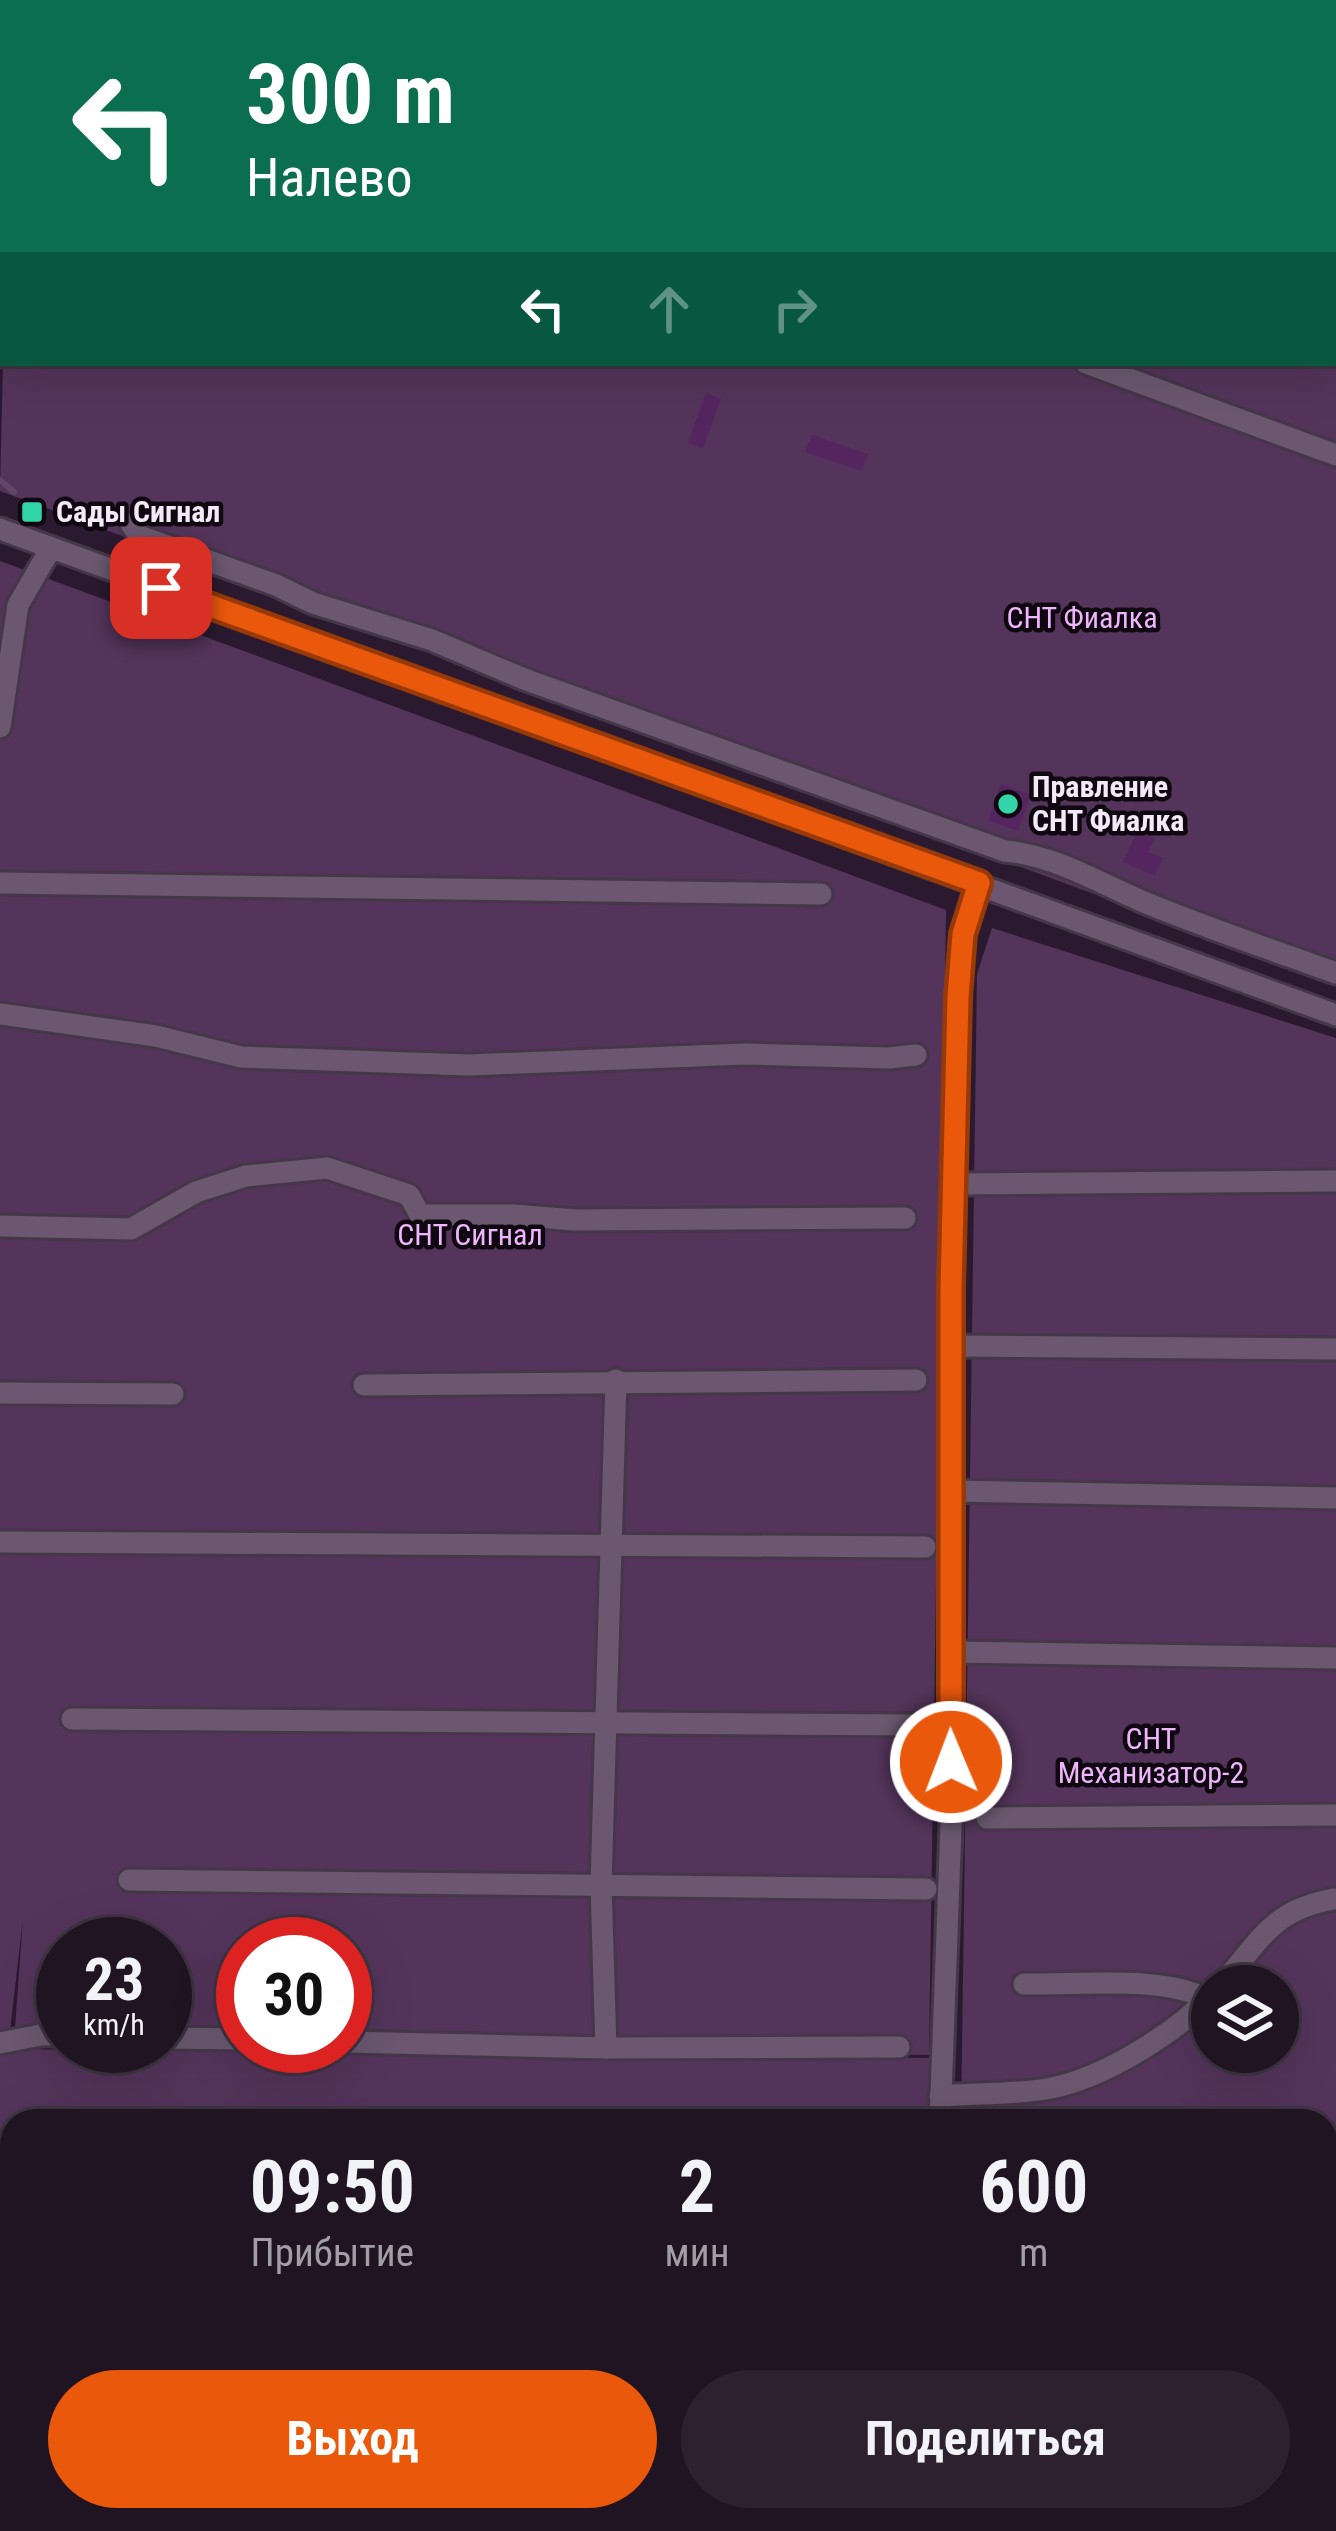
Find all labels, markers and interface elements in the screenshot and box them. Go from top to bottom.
text: 300 m [246,45,455,144]
icon: left [48,48,204,204]
text: Налево [246,146,413,209]
icon: left [510,276,576,342]
icon: ahead [636,276,702,342]
icon: right [762,276,828,342]
place label: Сады Сигнал [56,494,220,529]
marker: Сады Сигнал [19,499,45,525]
pin [110,537,212,639]
icon: arrive [128,555,194,621]
park label: СНТ Фиалка [1006,600,1158,635]
place label: Правление СНТ Фиалка [1032,769,1184,838]
marker: Правление СНТ Фиалка [995,791,1021,817]
park label: СНТ Сигнал [397,1217,543,1252]
position arrow [888,1699,1014,1825]
park label: СНТ Механизатор-2 [1058,1721,1244,1790]
speed limit sign: 30 [216,1917,372,2073]
text: 23 [84,1944,144,2015]
map controls [1191,1965,1299,2073]
button: layers [1191,1965,1299,2073]
text: km/h [83,2007,145,2042]
text: 09:50 [250,2145,415,2230]
text: 2 [679,2145,715,2230]
text: 600 [979,2145,1088,2230]
text: Прибытие [251,2230,414,2276]
text: мин [665,2230,729,2276]
text: m [1019,2230,1048,2276]
button: Выход [48,2370,657,2508]
button: Поделиться [681,2370,1290,2508]

